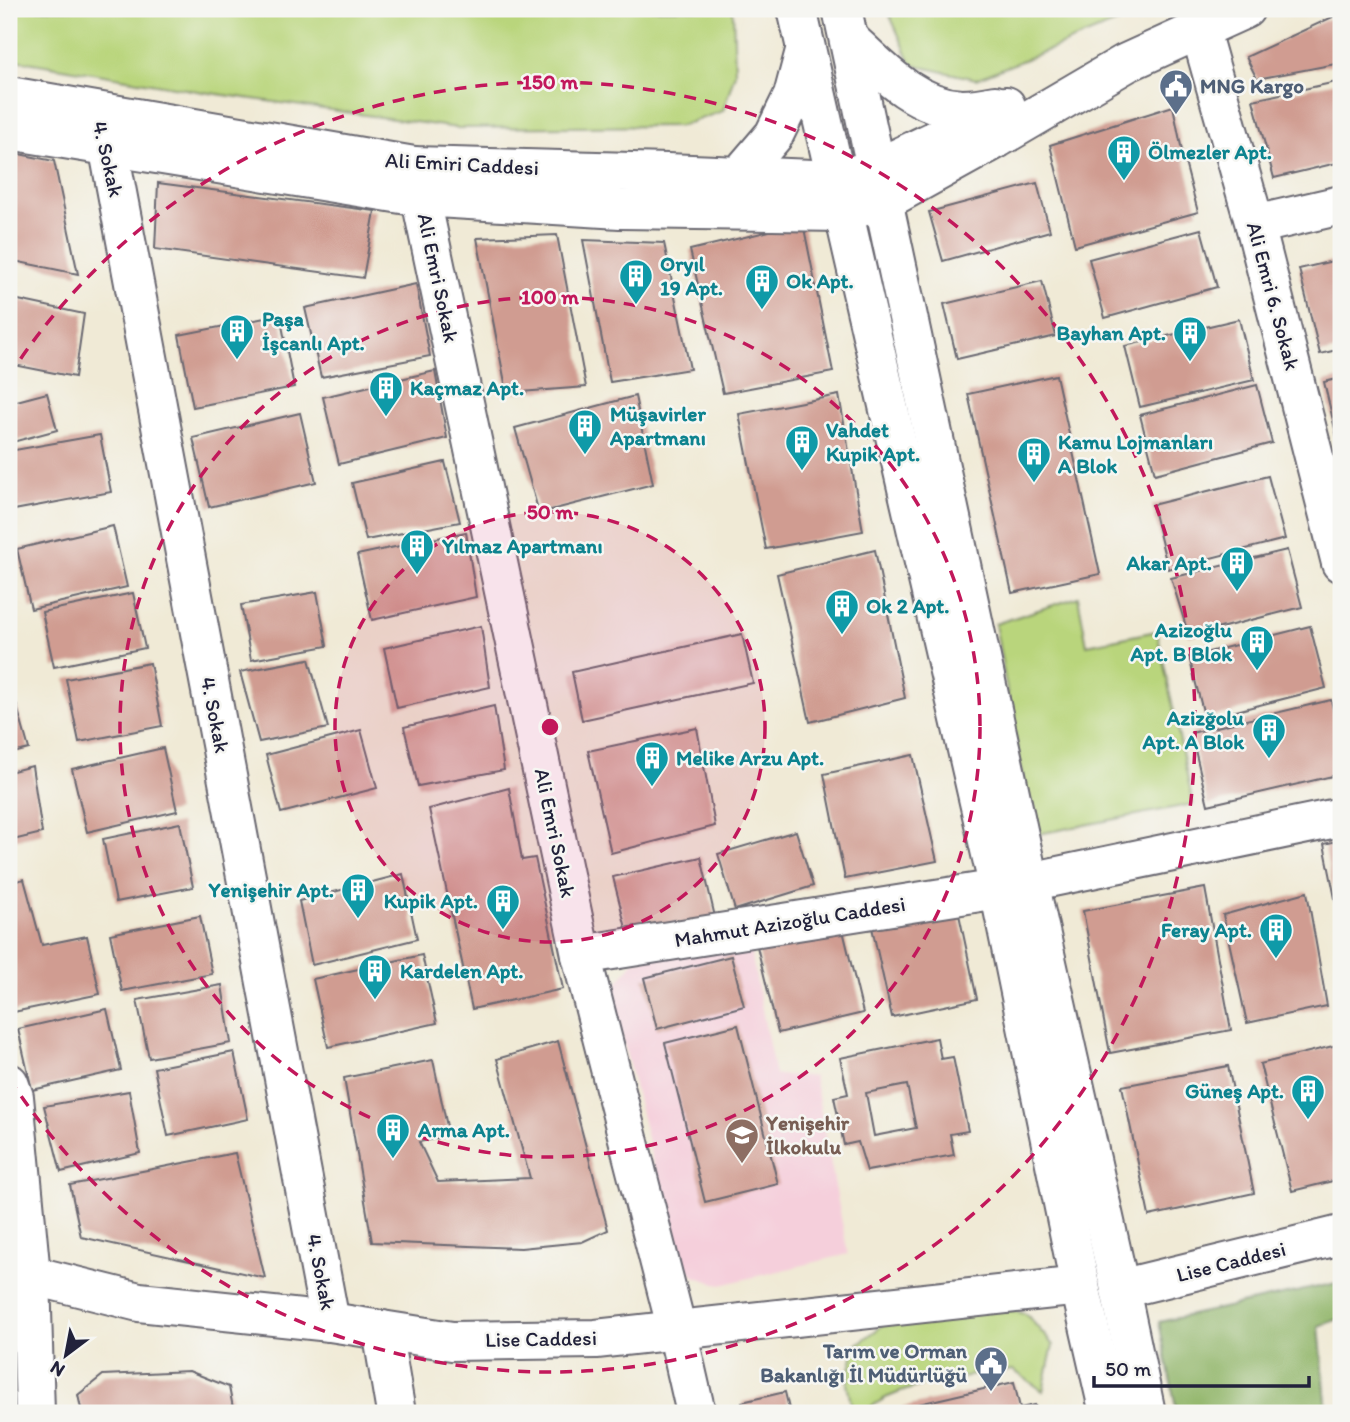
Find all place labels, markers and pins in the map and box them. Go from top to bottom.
public building icon: MNG Kargo [1157,67,1195,116]
place label: MNG Kargo [1200,73,1304,99]
building icon: Ölmezler Apt. [1105,133,1143,182]
place label: Ölmezler Apt. [1148,139,1272,165]
place label: Oryıl 19 Apt. [660,251,723,301]
building icon: Oryıl 19 Apt. [617,257,655,306]
building icon: Ok Apt. [743,262,781,311]
place label: Ok Apt. [786,268,854,294]
place label: Paşa İşcanlı Apt. [262,306,365,356]
building icon: Paşa İşcanlı Apt. [218,312,256,361]
building icon: Bayhan Apt. [1171,314,1209,363]
place label: Bayhan Apt. [1057,320,1166,346]
building icon: Kaçmaz Apt. [367,369,405,418]
place label: Kaçmaz Apt. [410,375,524,401]
place label: Müşavirler Apartmanı [609,401,706,451]
building icon: Müşavirler Apartmanı [566,407,604,456]
place label: Vahdet Kupik Apt. [826,417,920,467]
building icon: Vahdet Kupik Apt. [783,423,821,472]
place label: Kamu Lojmanları A Blok [1057,429,1213,478]
building icon: Kamu Lojmanları A Blok [1015,435,1053,484]
building icon: Yılmaz Apartmanı [398,527,436,576]
place label: Yılmaz Apartmanı [441,533,603,559]
building icon: Akar Apt. [1218,544,1256,593]
place label: Akar Apt. [1126,550,1212,576]
building icon: Ok 2 Apt. [823,587,861,636]
place label: Ok 2 Apt. [866,593,949,619]
place label: Azizoğlu Apt. B Blok [1130,617,1233,667]
building icon: Azizoğlu Apt. B Blok [1238,623,1276,672]
place label: Azizğolu Apt. A Blok [1141,705,1245,755]
building icon: Azizğolu Apt. A Blok [1250,711,1288,760]
centre of rings [538,715,562,739]
building icon: Melike Arzu Apt. [633,739,671,788]
place label: Melike Arzu Apt. [676,745,824,771]
building icon: Yenişehir Apt. [339,871,377,920]
place label: Yenişehir Apt. [208,877,334,903]
building icon: Kupik Apt. [484,882,522,931]
place label: Kupik Apt. [384,888,478,914]
building icon: Feray Apt. [1257,911,1295,960]
place label: Feray Apt. [1161,917,1252,943]
building icon: Kardelen Apt. [356,952,394,1001]
place label: Kardelen Apt. [400,958,523,984]
building icon: Güneş Apt. [1289,1072,1327,1121]
place label: Güneş Apt. [1185,1078,1284,1104]
place label: Yenişehir İlkokulu [765,1110,850,1159]
building icon: Arma Apt. [374,1111,412,1160]
school or university icon: Yenişehir İlkokulu [723,1116,761,1165]
place label: Arma Apt. [417,1117,510,1143]
place label: Tarım ve Orman Bakanlığı İl Müdürlüğü [760,1338,968,1388]
public building icon: Tarım ve Orman Bakanlığı İl Müdürlüğü [972,1344,1010,1393]

